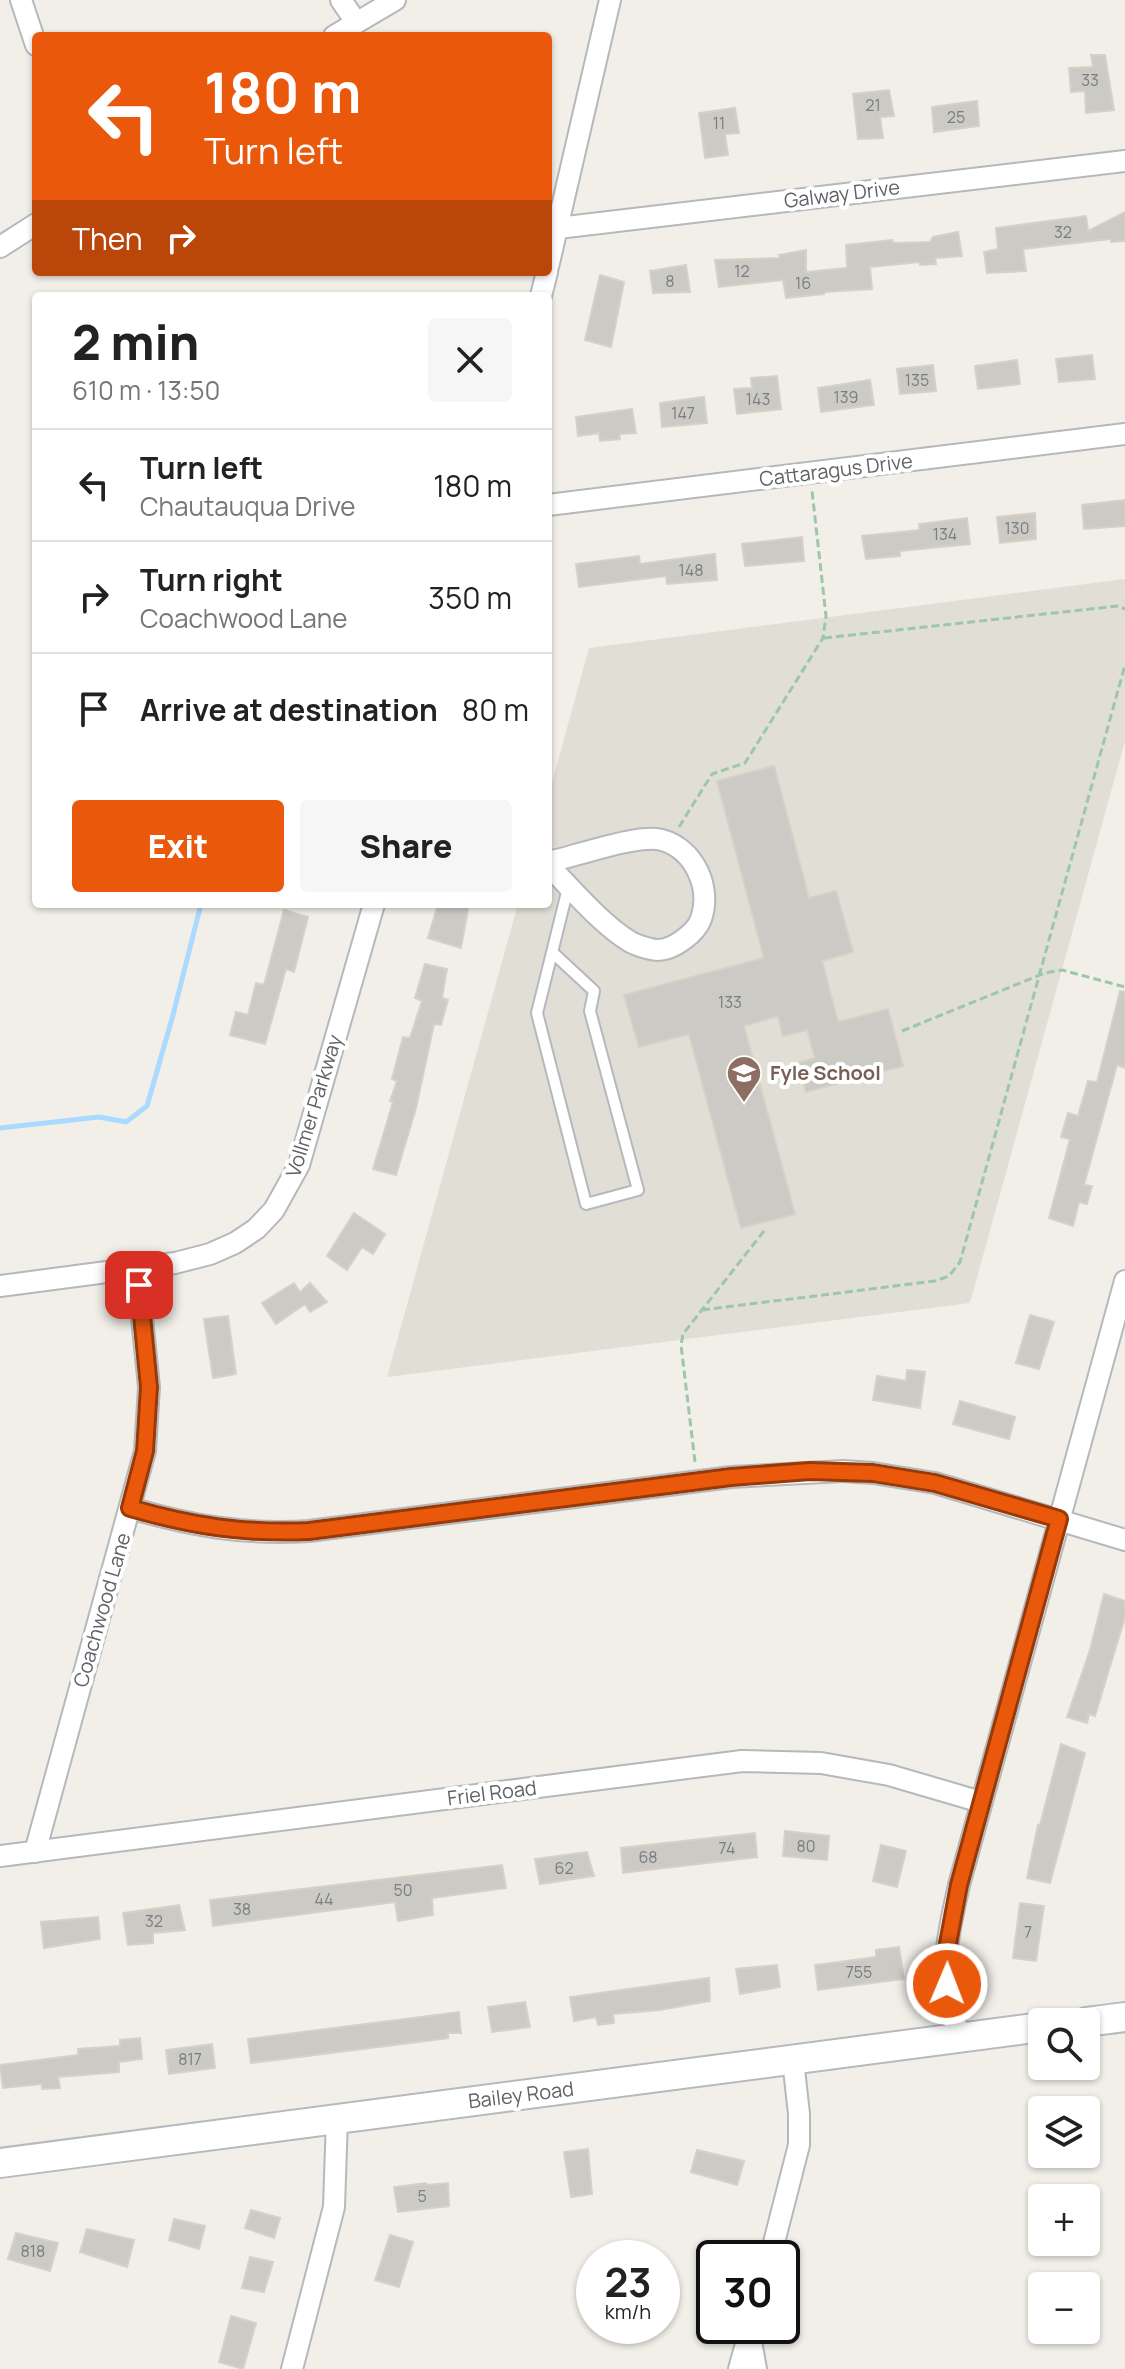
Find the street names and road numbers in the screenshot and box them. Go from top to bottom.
street label: Galway Drive [783,173,901,214]
street label: Cattaragus Drive [758,447,914,492]
street label: Vollmer Parkway [279,1031,348,1180]
street label: Coachwood Lane [67,1529,136,1690]
street label: Friel Road [446,1774,538,1811]
street label: Bailey Road [467,2075,575,2114]

